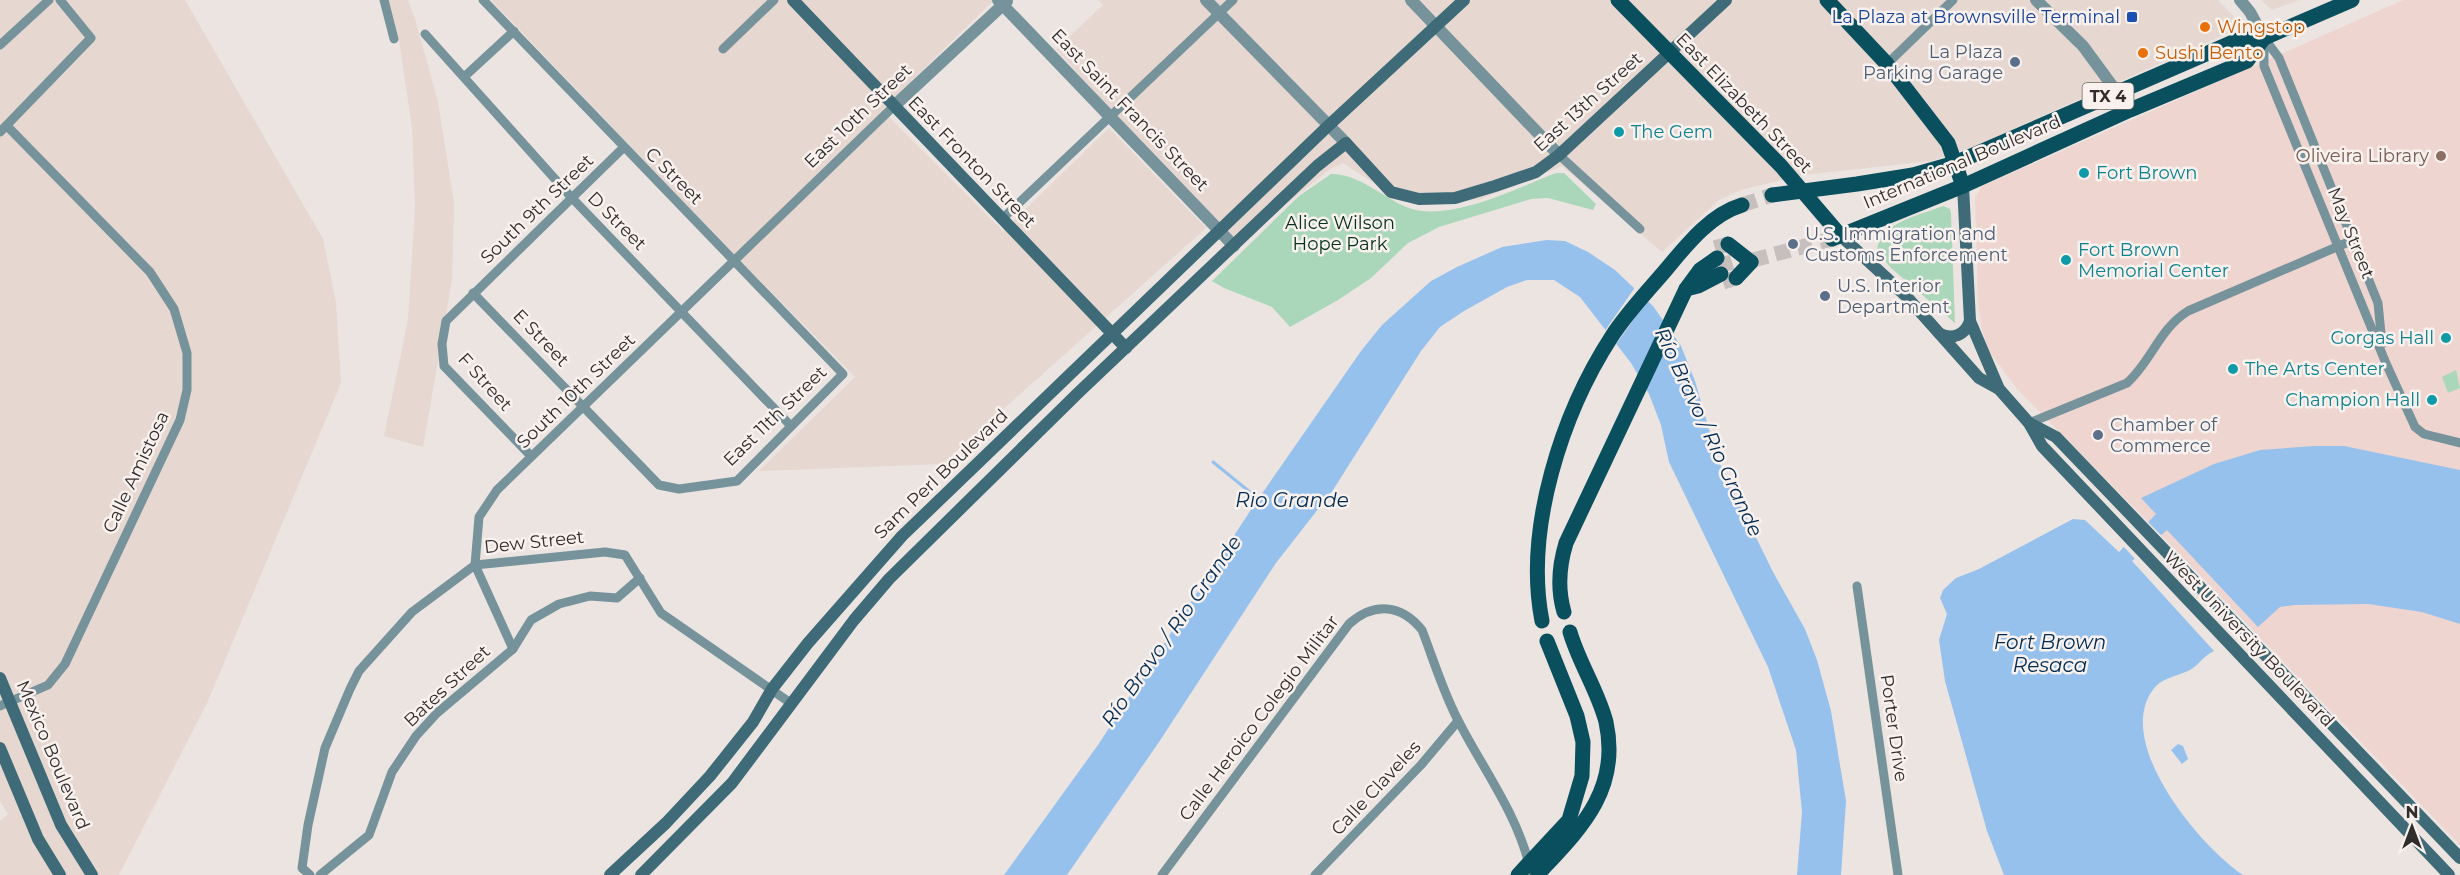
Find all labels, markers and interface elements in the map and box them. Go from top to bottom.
place label: La Plaza at Brownsville Terminal [1832,6,2120,28]
marker: La Plaza at Brownsville Terminal [2125,10,2139,24]
place label: Wingstop [2217,16,2305,38]
marker: Wingstop [2198,20,2212,34]
street label: East Saint Francis Street [1047,24,1213,196]
street label: East Elizabeth Street [1671,28,1817,178]
place label: La Plaza Parking Garage [1863,41,2003,84]
place label: Sushi Bento [2155,42,2264,64]
marker: Sushi Bento [2136,46,2150,60]
street label: East 13th Street [1529,47,1647,157]
marker: La Plaza Parking Garage [2008,55,2022,69]
street label: East 10th Street [800,59,916,173]
road number: TX 4 [2082,83,2134,109]
street label: East Fronton Street [903,92,1041,232]
street label: International Boulevard [1860,110,2064,214]
place label: The Gem [1631,121,1713,143]
marker: The Gem [1612,125,1626,139]
street label: C Street [641,143,707,209]
place label: Oliveira Library [2296,145,2429,167]
marker: Oliveira Library [2434,149,2448,163]
street label: South 9th Street [476,150,598,268]
place label: Fort Brown [2096,162,2197,184]
marker: Fort Brown [2077,166,2091,180]
street label: May Street [2323,184,2379,282]
street label: D Street [583,187,651,255]
park label: Alice Wilson Hope Park [1285,212,1395,255]
place label: U.S. Immigration and Customs Enforcement [1805,223,2008,266]
marker: U.S. Immigration and Customs Enforcement [1786,237,1800,251]
place label: Fort Brown Memorial Center [2078,239,2229,282]
marker: Fort Brown Memorial Center [2059,253,2073,267]
place label: U.S. Interior Department [1837,275,1950,318]
marker: U.S. Interior Department [1818,289,1832,303]
street label: E Street [508,305,574,371]
water label: Río Bravo / Rio Grande [1650,324,1768,540]
place label: Gorgas Hall [2330,327,2434,349]
street label: South 10th Street [512,329,640,453]
marker: Gorgas Hall [2439,331,2453,345]
street label: F Street [453,348,517,416]
place label: The Arts Center [2245,358,2385,380]
street label: East 11th Street [719,361,831,471]
marker: The Arts Center [2226,362,2240,376]
place label: Champion Hall [2285,389,2420,411]
marker: Champion Hall [2425,393,2439,407]
street label: Sam Perl Boulevard [870,404,1012,544]
street label: Calle Amistosa [98,408,174,536]
place label: Chamber of Commerce [2110,414,2218,457]
marker: Chamber of Commerce [2091,428,2105,442]
water label: Rio Grande [1235,488,1349,512]
street label: Dew Street [483,526,585,558]
water label: Río Bravo / Rio Grande [1096,531,1246,731]
street label: West University Boulevard [2159,547,2339,731]
street label: Calle Heroico Colegio Militar [1174,611,1344,825]
water label: Fort Brown Resaca [1994,630,2106,677]
street label: Bates Street [399,640,495,732]
street label: Porter Drive [1876,673,1912,783]
street label: Mexico Boulevard [12,677,94,833]
street label: Calle Claveles [1327,736,1426,840]
north arrow [2382,797,2442,857]
text: N [2406,803,2418,822]

